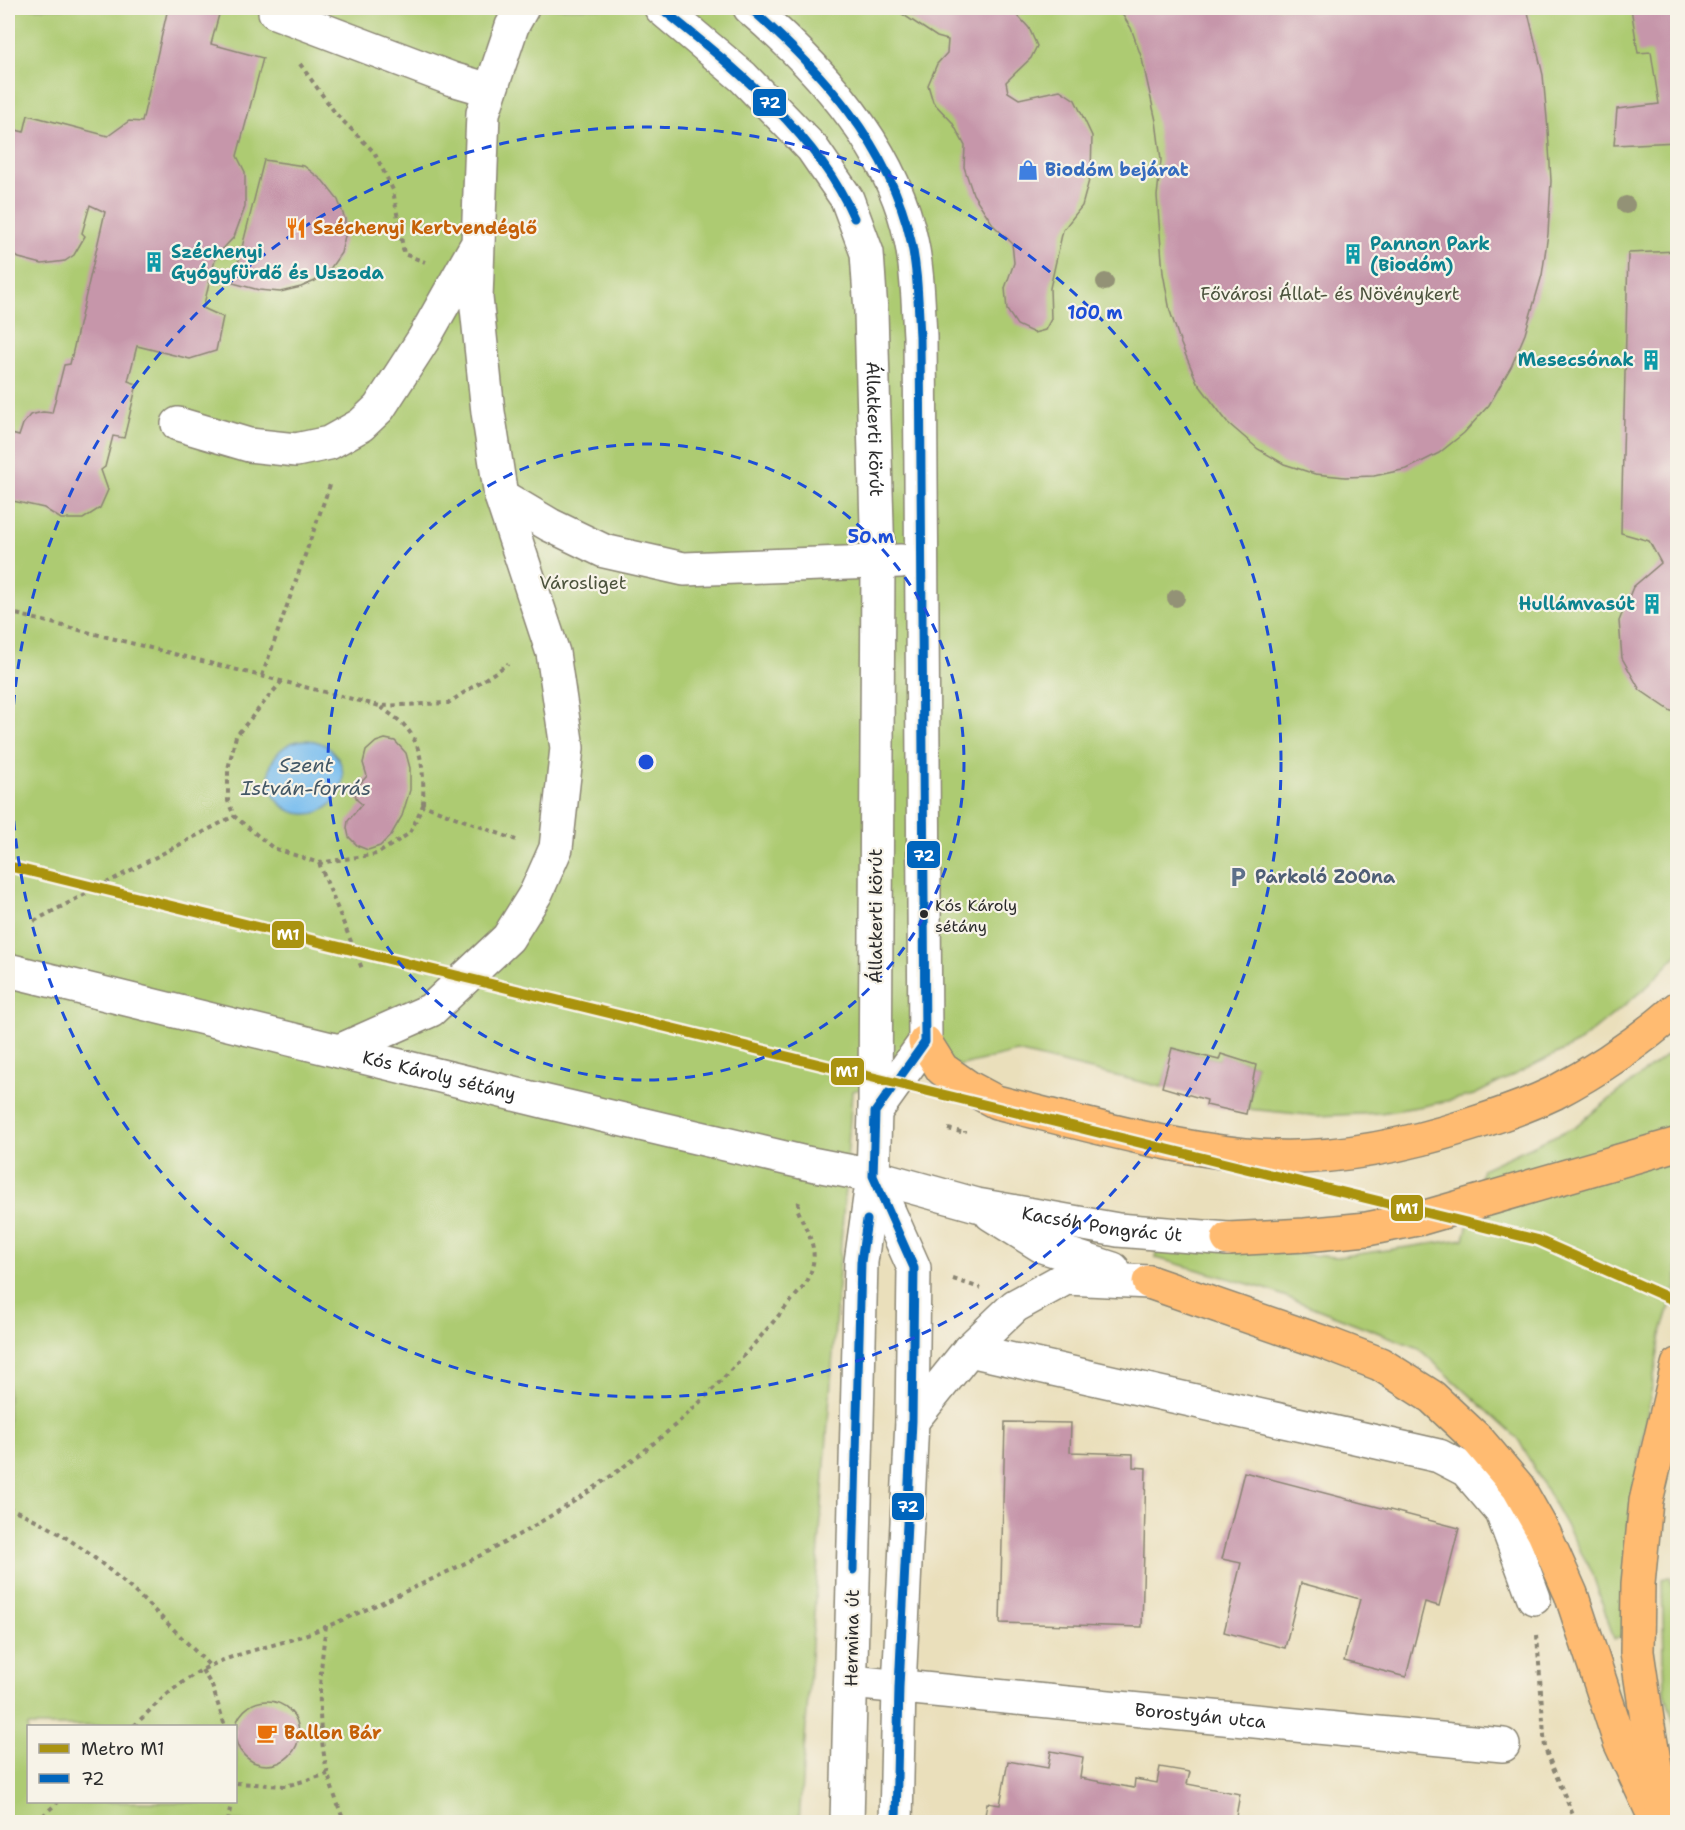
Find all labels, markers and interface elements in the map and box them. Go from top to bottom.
line badge: 72 [752,88,787,117]
text: 72 [759,92,781,113]
shop icon: Biodóm bejárat [1016,158,1040,182]
place label: Biodóm bejárat [1045,158,1189,182]
restaurant icon: Széchenyi Kertvendéglő [284,216,308,240]
place label: Széchenyi Kertvendéglő [313,216,537,240]
place label: Pannon Park (Biodóm) [1370,232,1490,277]
place label: Széchenyi Gyógyfürdő és Uszoda [171,240,385,285]
building icon: Pannon Park (Biodóm) [1341,242,1365,266]
building icon: Széchenyi Gyógyfürdő és Uszoda [142,250,166,274]
park label: Fővárosi Állat- és Növénykert [1200,282,1460,306]
text: 100 m [1067,301,1123,325]
place label: Mesecsónak [1518,348,1634,372]
building icon: Mesecsónak [1639,348,1663,372]
street label: Állatkerti körút [860,361,888,497]
text: 50 m [848,525,895,549]
park label: Városliget [539,571,627,595]
place label: Hullámvasút [1518,592,1635,616]
building icon: Hullámvasút [1640,592,1664,616]
water label: Szent István-forrás [240,752,371,801]
centre of rings [636,752,656,772]
line badge: 72 [906,840,941,869]
text: 72 [913,845,935,866]
street label: Állatkerti körút [864,848,888,984]
parking icon: Parkoló ZOOna [1226,865,1250,889]
place label: Parkoló ZOOna [1255,865,1396,889]
place label: Kós Károly sétány [935,895,1017,937]
marker: Kós Károly sétány [918,908,930,920]
line badge: M1 [271,920,305,949]
text: M1 [276,924,300,945]
street label: Kós Károly sétány [360,1045,518,1106]
line badge: M1 [830,1057,865,1086]
text: M1 [835,1061,859,1082]
line badge: M1 [1390,1194,1424,1222]
text: M1 [1395,1198,1419,1219]
street label: Kacsóh Pongrác út [1020,1201,1184,1247]
line badge: 72 [891,1492,925,1521]
text: 72 [897,1496,919,1517]
street label: Hermina út [839,1589,865,1687]
street label: Borostyán utca [1134,1697,1267,1734]
cafe icon: Ballon Bár [255,1721,279,1745]
place label: Ballon Bár [284,1721,382,1745]
legend [27,1725,237,1803]
text: Metro M1 [81,1737,165,1761]
text: 72 [81,1767,105,1791]

